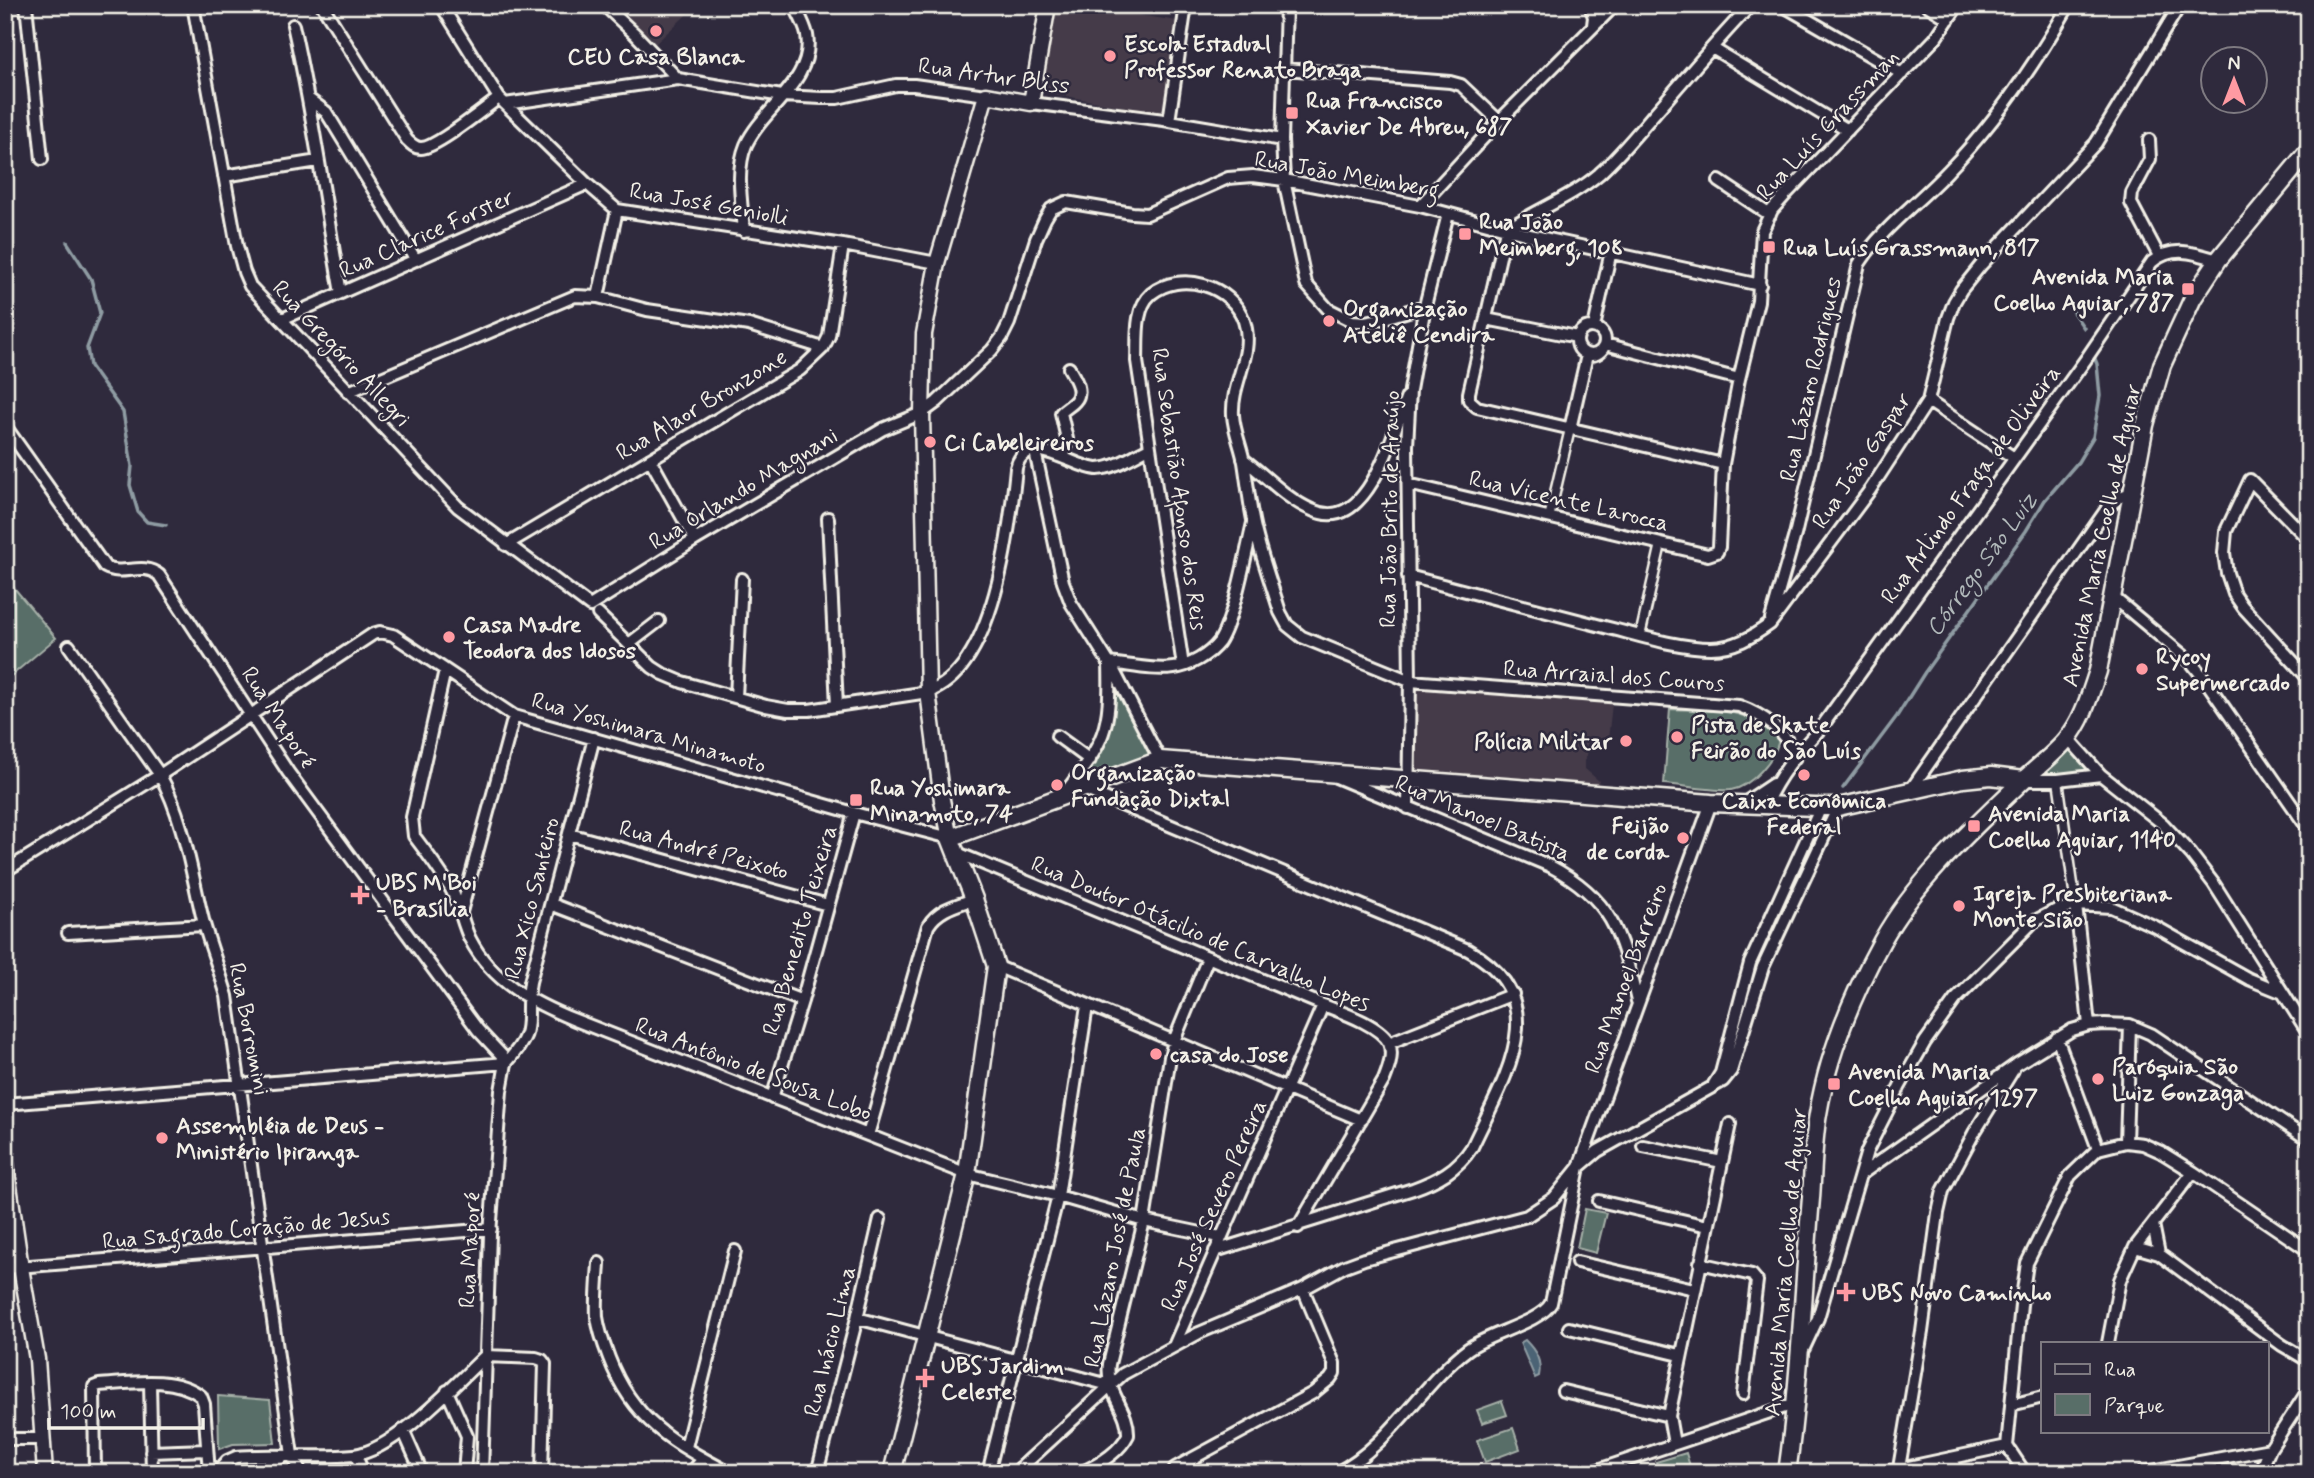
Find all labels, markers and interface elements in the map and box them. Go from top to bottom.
marker: CEU Casa Blanca [648,23,664,39]
place label: Escola Estadual Professor Renato Braga [1124,30,1362,86]
place label: CEU Casa Blanca [568,43,746,73]
street label: Rua Luís Grassman [1750,43,1907,208]
north arrow [2198,46,2268,116]
marker: Escola Estadual Professor Renato Braga [1102,48,1118,64]
street label: Rua Artur Bliss [916,52,1071,102]
text: N [2228,52,2240,77]
place label: Rua Francisco Xavier De Abreu, 687 [1306,87,1513,143]
marker: Rua Francisco Xavier De Abreu, 687 [1284,105,1300,121]
street label: Rua João Meimberg [1252,145,1441,209]
street label: Rua José Geniolli [627,176,790,234]
street label: Rua Clarice Forster [335,183,519,287]
place label: Rua João Meimberg, 108 [1479,208,1623,267]
marker: Rua João Meimberg, 108 [1457,226,1473,242]
place label: Rua Luís Grassmann, 817 [1783,234,2040,264]
marker: Rua Luís Grassmann, 817 [1761,239,1777,255]
place label: Avenida Maria Coelho Aguiar, 787 [1993,263,2174,319]
street label: Rua Gregório Allegri [263,274,416,436]
street label: Rua Lázaro Rodrigues [1774,274,1850,485]
marker: Avenida Maria Coelho Aguiar, 787 [2180,281,2196,297]
place label: Organização Ateliê Cendira [1343,295,1496,351]
marker: Organização Ateliê Cendira [1321,313,1337,329]
street label: Rua Alaor Bronzone [611,343,793,469]
street label: Rua Sebastião Afonso dos Reis [1142,346,1213,633]
street label: Rua Arlindo Fraga de Oliveira [1875,360,2070,612]
street label: Avenida Maria Coelho de Aguiar [2056,381,2150,690]
street label: Rua João Gaspar [1806,387,1920,535]
street label: Rua João Brito de Araújo [1374,390,1408,628]
street label: Rua Orlando Magnani [644,421,845,560]
place label: Ci Cabeleireiros [944,429,1095,459]
marker: Ci Cabeleireiros [922,434,938,450]
street label: Rua Vicente Larocca [1466,464,1671,540]
water label: Córrego São Luiz [1919,487,2047,644]
place label: Casa Madre Teodora dos Idosos [463,611,637,667]
marker: Casa Madre Teodora dos Idosos [441,629,457,645]
place label: Rycoy Supermercado [2156,643,2290,699]
street label: Rua Arraial dos Couros [1502,654,1726,700]
street label: Rua Maporé [233,661,322,775]
marker: Rycoy Supermercado [2134,661,2150,677]
street label: Rua Yoshimara Minamoto [528,686,769,782]
place label: Pista de Skate Feirão do São Luís [1691,711,1862,767]
place label: Polícia Militar [1474,728,1613,758]
marker: Pista de Skate Feirão do São Luís [1669,729,1685,745]
marker: Polícia Militar [1618,733,1634,749]
place label: Organização Fundação Dixtal [1071,759,1230,815]
marker: Caixa Econômica Federal [1796,767,1812,783]
street label: Rua Manoel Batista [1390,768,1575,869]
place label: Rua Yoshimara Minamoto, 74 [870,774,1013,830]
marker: Organização Fundação Dixtal [1049,777,1065,793]
place label: Caixa Econômica Federal [1722,787,1886,843]
marker: Rua Yoshimara Minamoto, 74 [848,792,864,808]
place label: Avenida Maria Coelho Aguiar, 1140 [1988,800,2176,856]
place label: Feijão de corda [1586,812,1670,868]
street label: Rua Xico Santeiro [498,814,568,983]
street label: Rua André Peixoto [615,814,792,888]
marker: Avenida Maria Coelho Aguiar, 1140 [1966,818,1982,834]
street label: Rua Benedito Teixeira [756,822,845,1039]
marker: Feijão de corda [1675,830,1691,846]
street label: Rua Doutor Otácilio de Carvalho Lopes [1026,850,1374,1020]
place label: UBS M'Boi - Brasília [376,869,477,925]
street label: Rua Manoel Barreiro [1578,879,1675,1078]
place label: Igreja Presbiteriana Monte Sião [1973,880,2173,936]
marker: UBS M'Boi - Brasília [350,885,370,905]
marker: Igreja Presbiteriana Monte Sião [1951,898,1967,914]
street label: Rua Borromini [220,961,276,1098]
street label: Rua Antônio de Sousa Lobo [630,1011,876,1129]
place label: casa do Jose [1170,1041,1289,1071]
marker: casa do Jose [1148,1046,1164,1062]
place label: Paróquia São Luiz Gonzaga [2112,1053,2244,1111]
place label: Avenida Maria Coelho Aguiar, 1297 [1848,1058,2038,1114]
marker: Paróquia São Luiz Gonzaga [2090,1071,2106,1087]
marker: Avenida Maria Coelho Aguiar, 1297 [1826,1076,1842,1092]
street label: Rua José Severo Pereira [1155,1095,1275,1316]
street label: Avenida Maria Coelho de Aguiar [1759,1107,1815,1418]
place label: Assembléia de Deus - Ministério Ipiranga [176,1112,384,1168]
street label: Rua Lázaro José de Paula [1078,1125,1154,1370]
marker: Assembléia de Deus - Ministério Ipiranga [154,1130,170,1146]
street label: Rua Maporé [453,1191,489,1309]
street label: Rua Sagrado Coração de Jesus [101,1202,391,1260]
street label: Rua Inácio Lima [798,1263,864,1420]
place label: UBS Novo Caminho [1862,1279,2051,1309]
marker: UBS Novo Caminho [1836,1282,1856,1302]
legend [2041,1342,2268,1432]
place label: UBS Jardim Celeste [941,1352,1064,1408]
text: Rua [2104,1356,2136,1384]
marker: UBS Jardim Celeste [915,1368,935,1388]
scale bar [49,1387,203,1431]
text: Parque [2104,1392,2165,1420]
text: 100 m [60,1398,116,1426]

